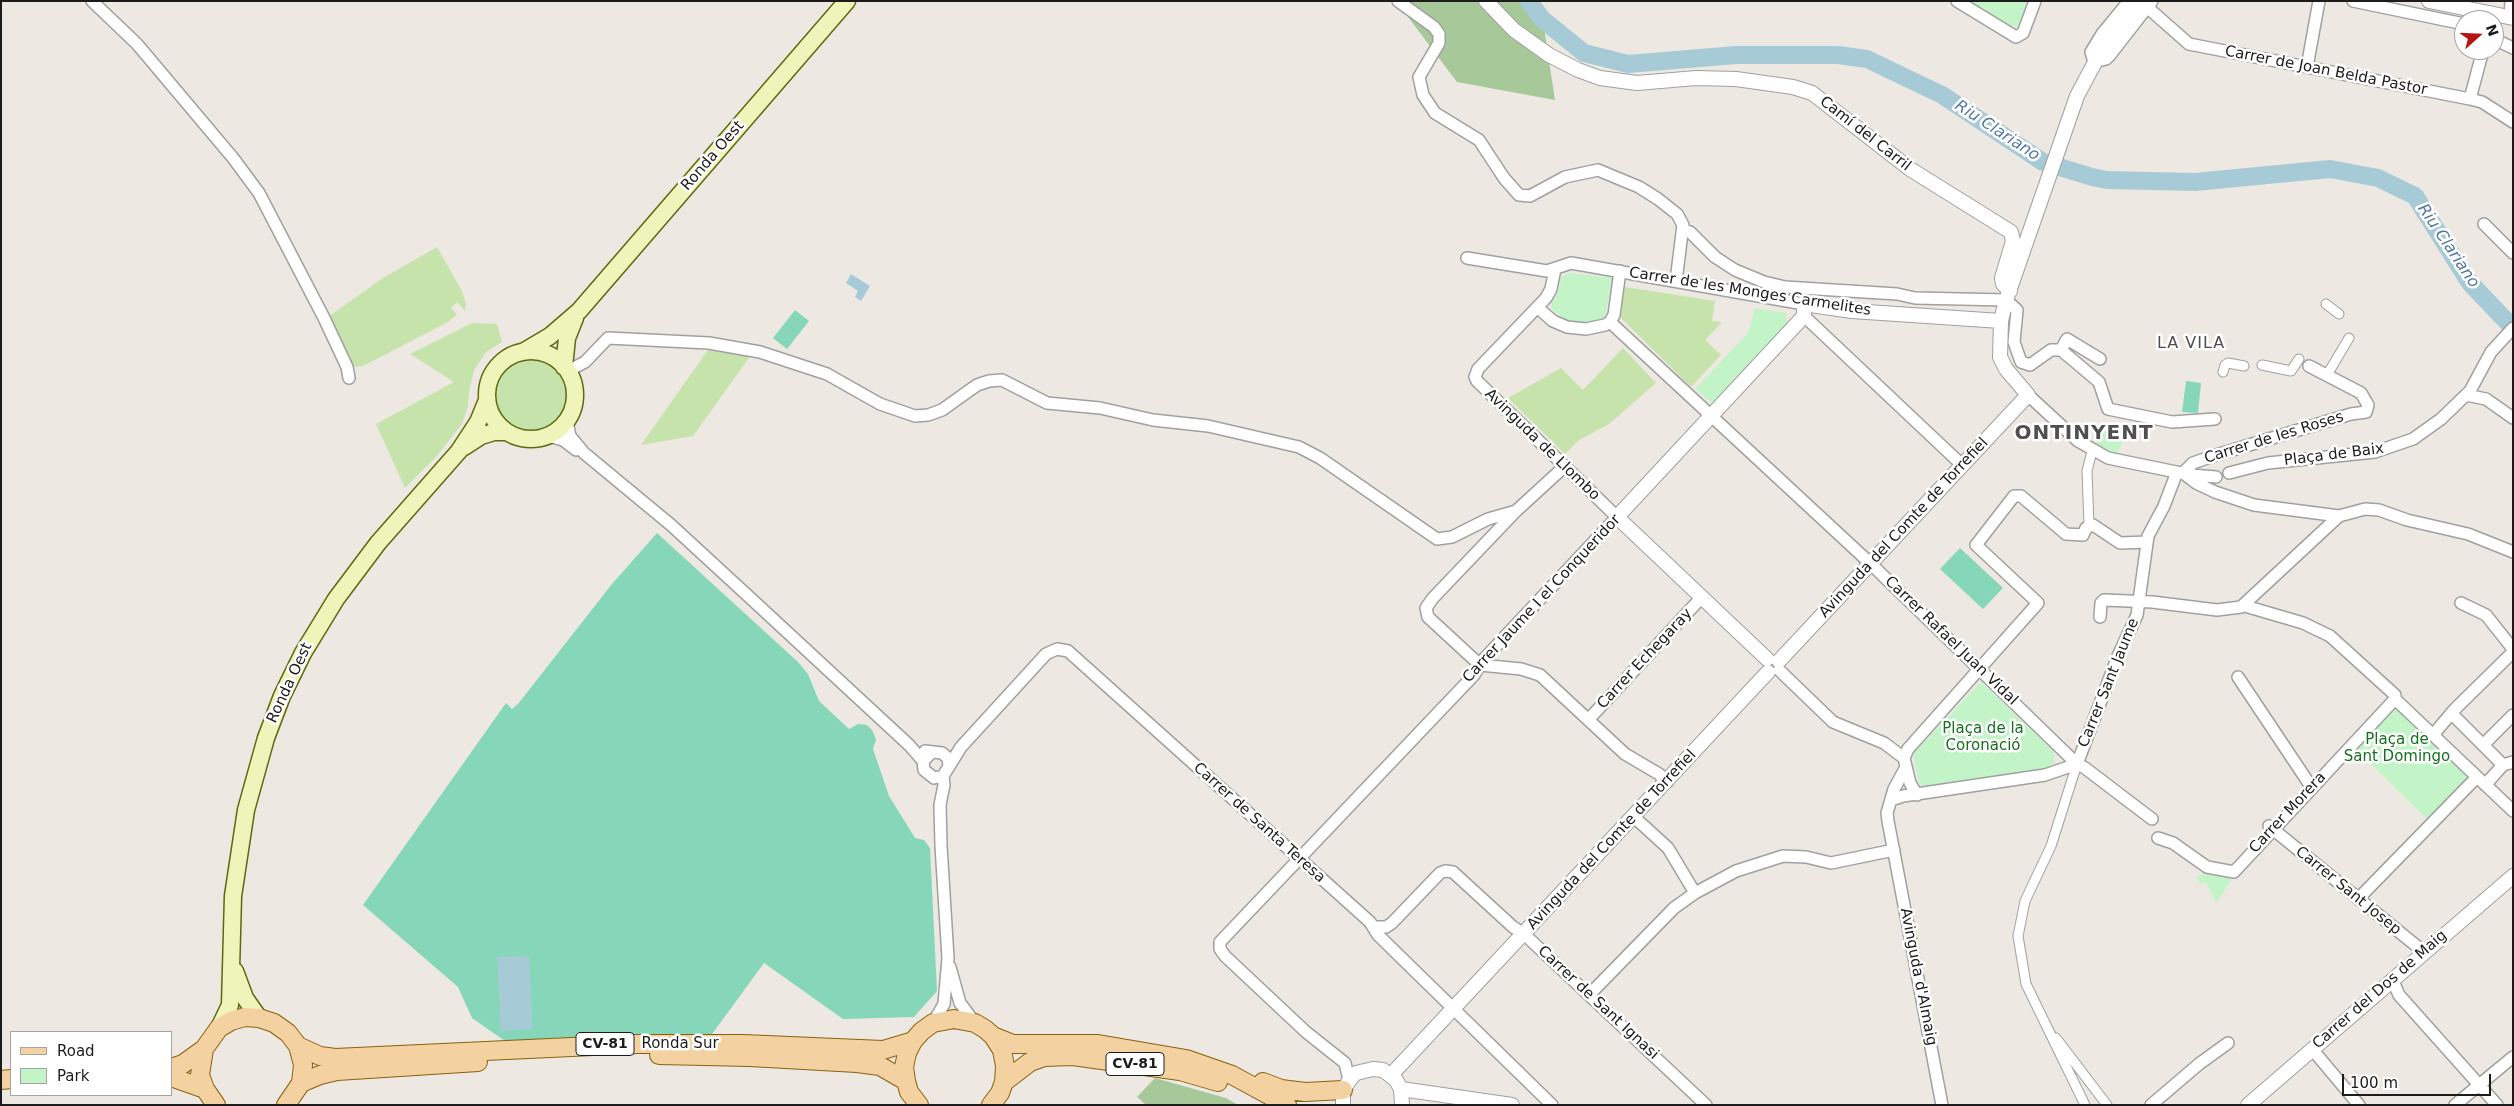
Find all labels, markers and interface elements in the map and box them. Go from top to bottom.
north arrow [2454,10,2504,60]
text: N [2483,22,2502,38]
street label: Carrer de Joan Belda Pastor [2223,43,2429,99]
street label: Camí del Carril [1816,93,1914,175]
water label: Riu Clariano [1951,97,2043,165]
street label: Ronda Oest [678,117,748,195]
water label: Riu Clariano [2413,200,2483,292]
street label: Carrer de les Monges Carmelites [1628,264,1872,320]
district label: LA VILA [2156,334,2226,354]
street label: Avinguda de Llombo [1481,385,1603,505]
street label: Carrer de les Roses [2202,408,2346,468]
district label: ONTINYENT [2013,422,2155,446]
street label: Avinguda del Comte de Torrefiel [1816,434,1992,622]
street label: Plaça de Baix [2283,440,2385,470]
street label: Carrer Jaume I el Conqueridor [1459,511,1625,687]
street label: Carrer Rafael Juan Vidal [1881,573,2021,709]
street label: Carrer Echegaray [1594,605,1696,713]
street label: Carrer Sant Jaume [2075,616,2143,750]
street label: Ronda Oest [264,640,316,726]
park label: Plaça de la Coronació [1942,720,2024,755]
park label: Plaça de Sant Domingo [2344,731,2450,766]
street label: Avinguda del Comte de Torrefiel [1524,746,1700,934]
street label: Carrer de Santa Teresa [1189,759,1329,887]
street label: Carrer Morera [2246,769,2330,857]
street label: Carrer Sant Josep [2292,843,2404,939]
street label: Avinguda d'Almaig [1896,907,1940,1047]
street label: Carrer del Dos de Maig [2309,927,2451,1053]
street label: Carrer de Sant Ignasi [1534,942,1662,1064]
legend [10,1031,172,1096]
road number: CV-81 [576,1032,634,1056]
street label: Ronda Sur [641,1035,719,1053]
text: Road [57,1042,95,1060]
road number: CV-81 [1106,1052,1164,1076]
scale bar [2344,1064,2493,1096]
text: Park [57,1067,89,1085]
text: 100 m [2350,1074,2398,1092]

